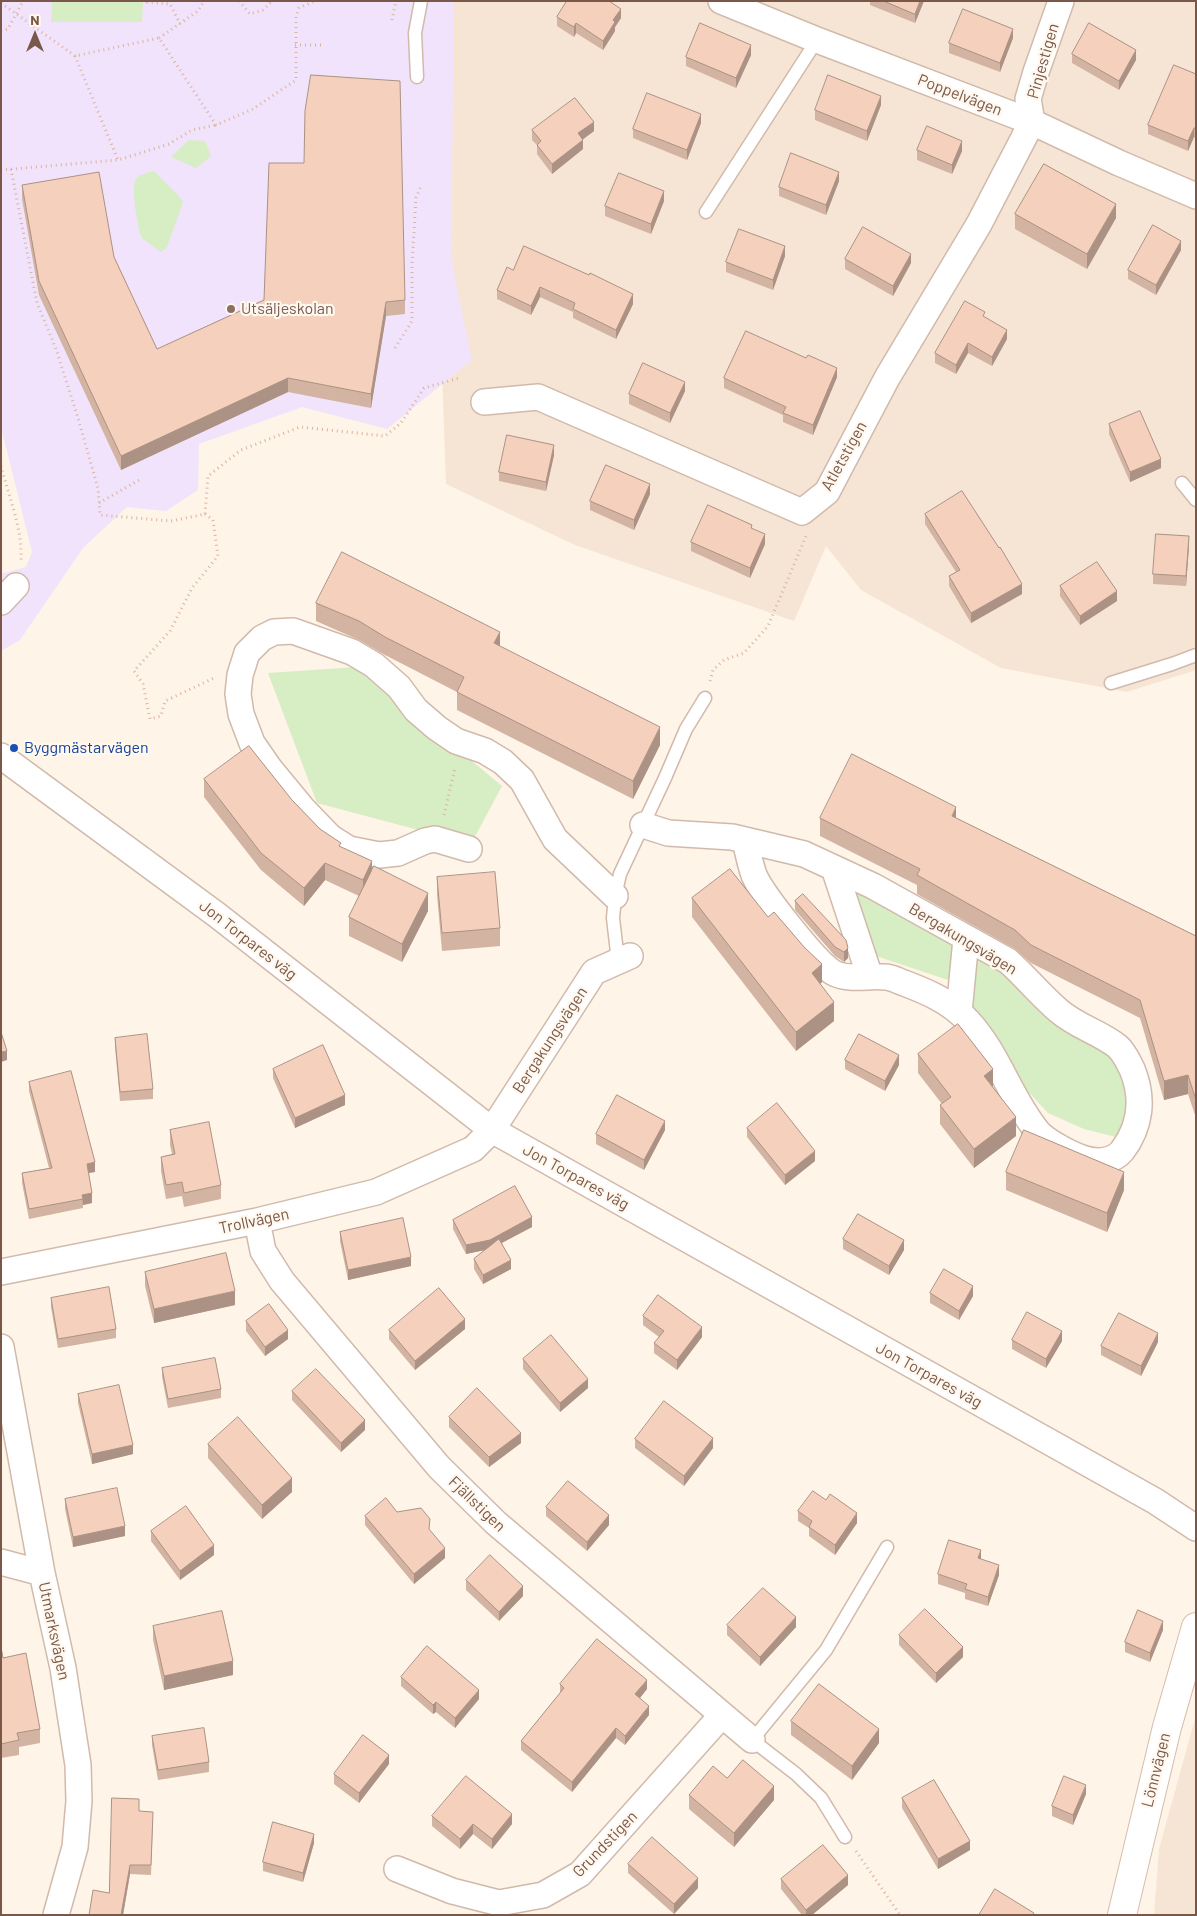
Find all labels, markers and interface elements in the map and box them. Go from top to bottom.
north arrow [10,10,60,60]
text: N [30,11,40,28]
street label: Pinjestigen [1023,21,1063,101]
street label: Poppelvägen [915,70,1005,120]
place label: Utsäljeskolan [241,299,334,319]
marker: Utsäljeskolan [225,303,237,315]
street label: Atletstigen [817,418,871,494]
place label: Byggmästarvägen [24,738,149,758]
marker: Byggmästarvägen [8,742,20,754]
street label: Jon Torpares väg [195,896,301,984]
street label: Bergakungsvägen [905,899,1021,979]
street label: Bergakungsvägen [508,983,592,1097]
street label: Jon Torpares väg [520,1140,632,1214]
street label: Trollvägen [217,1204,291,1238]
street label: Jon Torpares väg [873,1338,985,1412]
street label: Fjällstigen [444,1472,510,1536]
street label: Utmarksvägen [34,1580,74,1682]
street label: Lönnvägen [1137,1731,1175,1809]
street label: Grundstigen [569,1807,641,1881]

